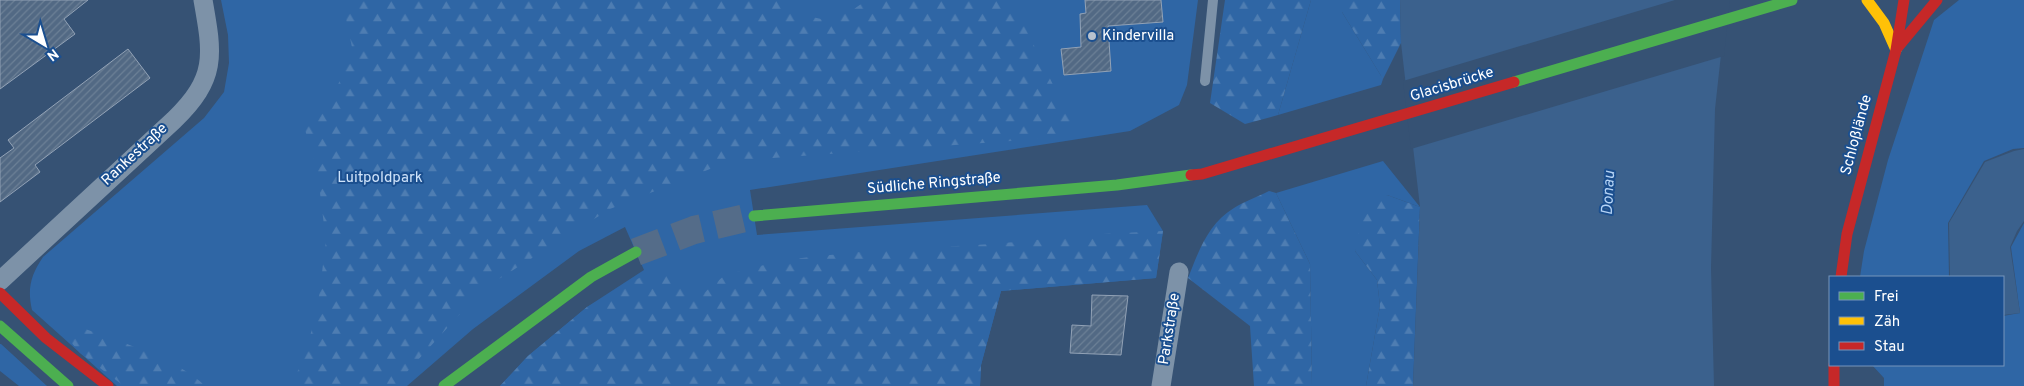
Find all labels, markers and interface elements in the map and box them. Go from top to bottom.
north arrow [20,20,70,70]
place label: Kindervilla [1102,27,1174,46]
marker: Kindervilla [1086,30,1098,42]
text: N [43,44,61,64]
street label: Glacisbrücke [1408,63,1496,107]
street label: Schloßlände [1837,93,1877,177]
street label: Rankestraße [98,120,172,190]
park label: Luitpoldpark [337,169,423,188]
street label: Südliche Ringstraße [866,169,1002,199]
water label: Donau [1598,170,1620,216]
legend [1829,276,2004,366]
text: Frei [1874,288,1899,307]
street label: Parkstraße [1155,292,1185,366]
text: Zäh [1874,313,1900,332]
text: Stau [1874,338,1905,357]

